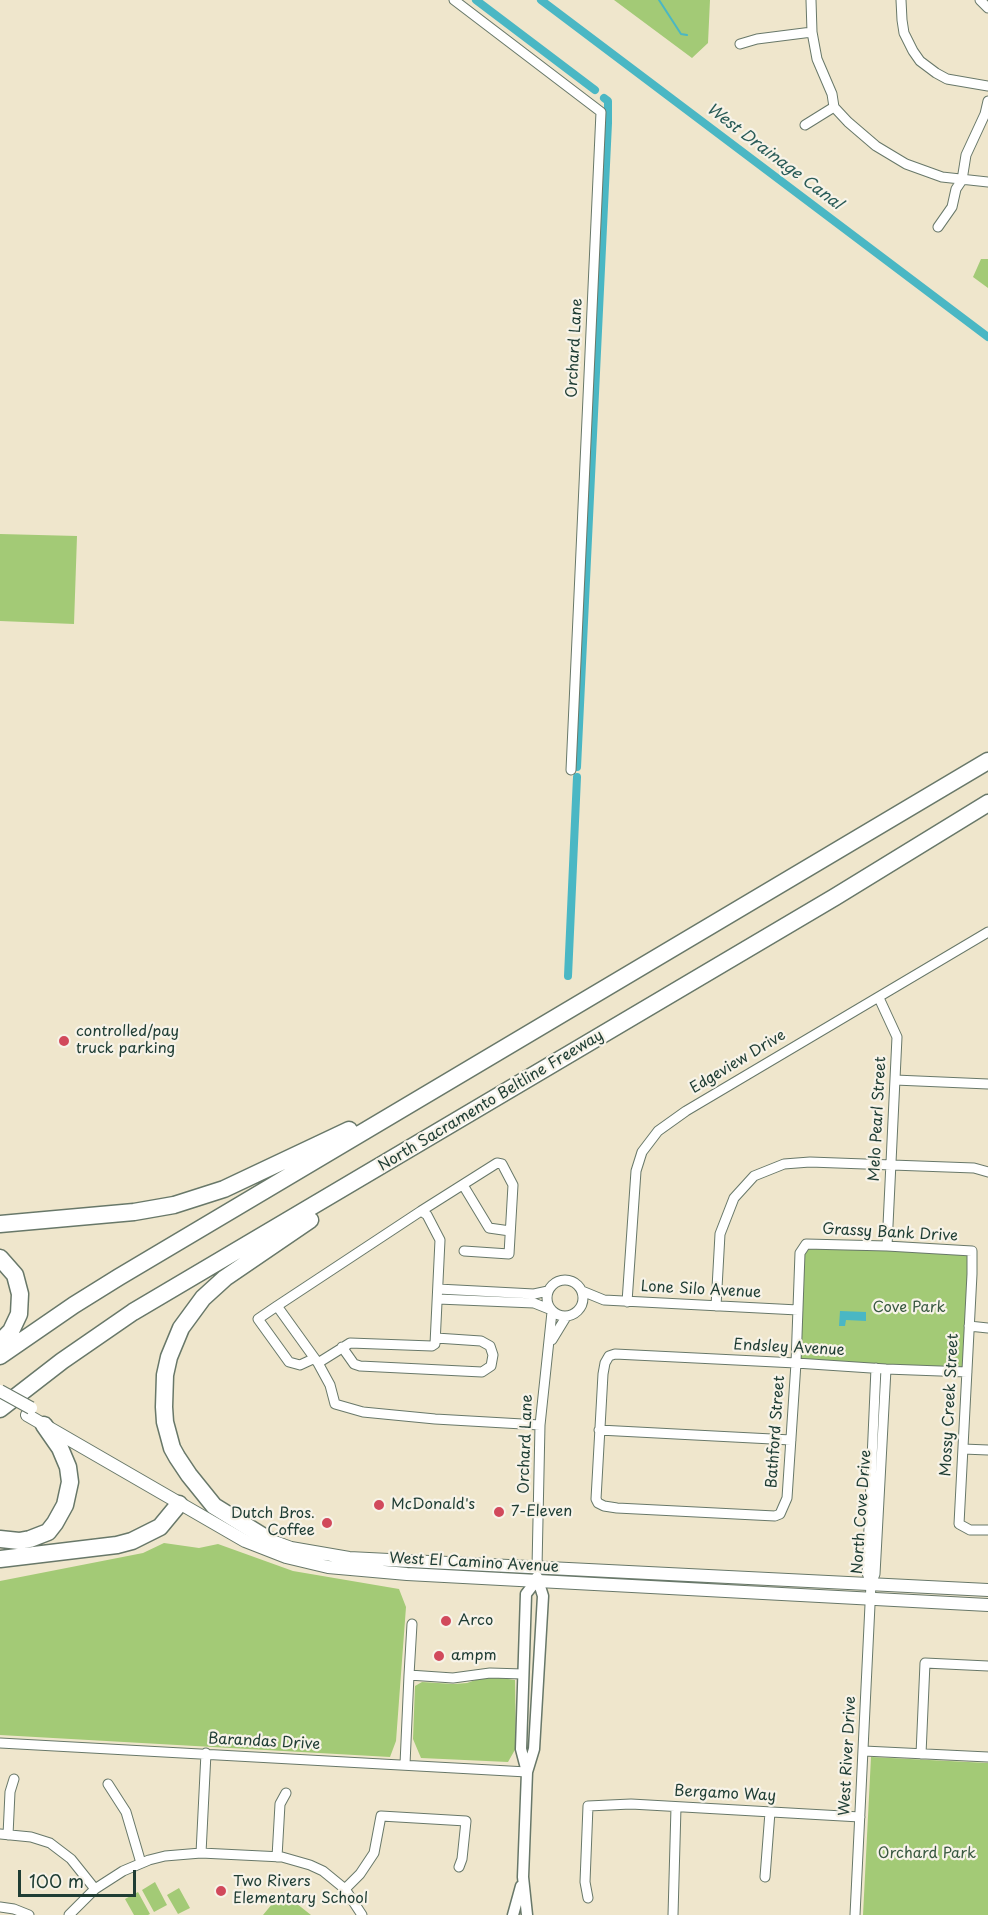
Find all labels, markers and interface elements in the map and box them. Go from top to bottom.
water label: West Drainage Canal [702,100,846,214]
street label: Orchard Lane [563,298,587,398]
place label: controlled/pay truck parking [76,1023,179,1058]
street label: Edgeview Drive [687,1026,789,1098]
street label: North Sacramento Beltline Freeway [375,1027,607,1175]
marker: controlled/pay truck parking [57,1034,71,1048]
street label: Melo Pearl Street [866,1056,890,1182]
street label: Grassy Bank Drive [822,1220,958,1246]
street label: Lone Silo Avenue [640,1278,762,1302]
park label: Cove Park [872,1299,946,1317]
street label: Mossy Creek Street [937,1333,963,1477]
street label: Endsley Avenue [733,1336,845,1360]
street label: Bathford Street [763,1375,789,1489]
street label: Orchard Lane [515,1394,537,1494]
street label: North Cove Drive [849,1449,875,1575]
place label: McDonald's [391,1496,475,1514]
marker: McDonald's [372,1498,386,1512]
place label: 7-Eleven [511,1503,572,1521]
place label: Dutch Bros. Coffee [231,1505,315,1540]
marker: 7-Eleven [492,1505,506,1519]
marker: Dutch Bros. Coffee [320,1516,334,1530]
street label: West El Camino Avenue [389,1550,559,1576]
place label: Arco [458,1612,493,1630]
marker: Arco [439,1614,453,1628]
place label: ampm [451,1647,497,1665]
marker: ampm [432,1649,446,1663]
street label: West River Drive [836,1696,860,1816]
street label: Barandas Drive [207,1730,321,1754]
street label: Bergamo Way [674,1782,776,1806]
park label: Orchard Park [878,1845,976,1863]
scale bar [21,1858,140,1896]
text: 100 m [29,1867,84,1894]
place label: Two Rivers Elementary School [233,1873,368,1908]
marker: Two Rivers Elementary School [214,1884,228,1898]

